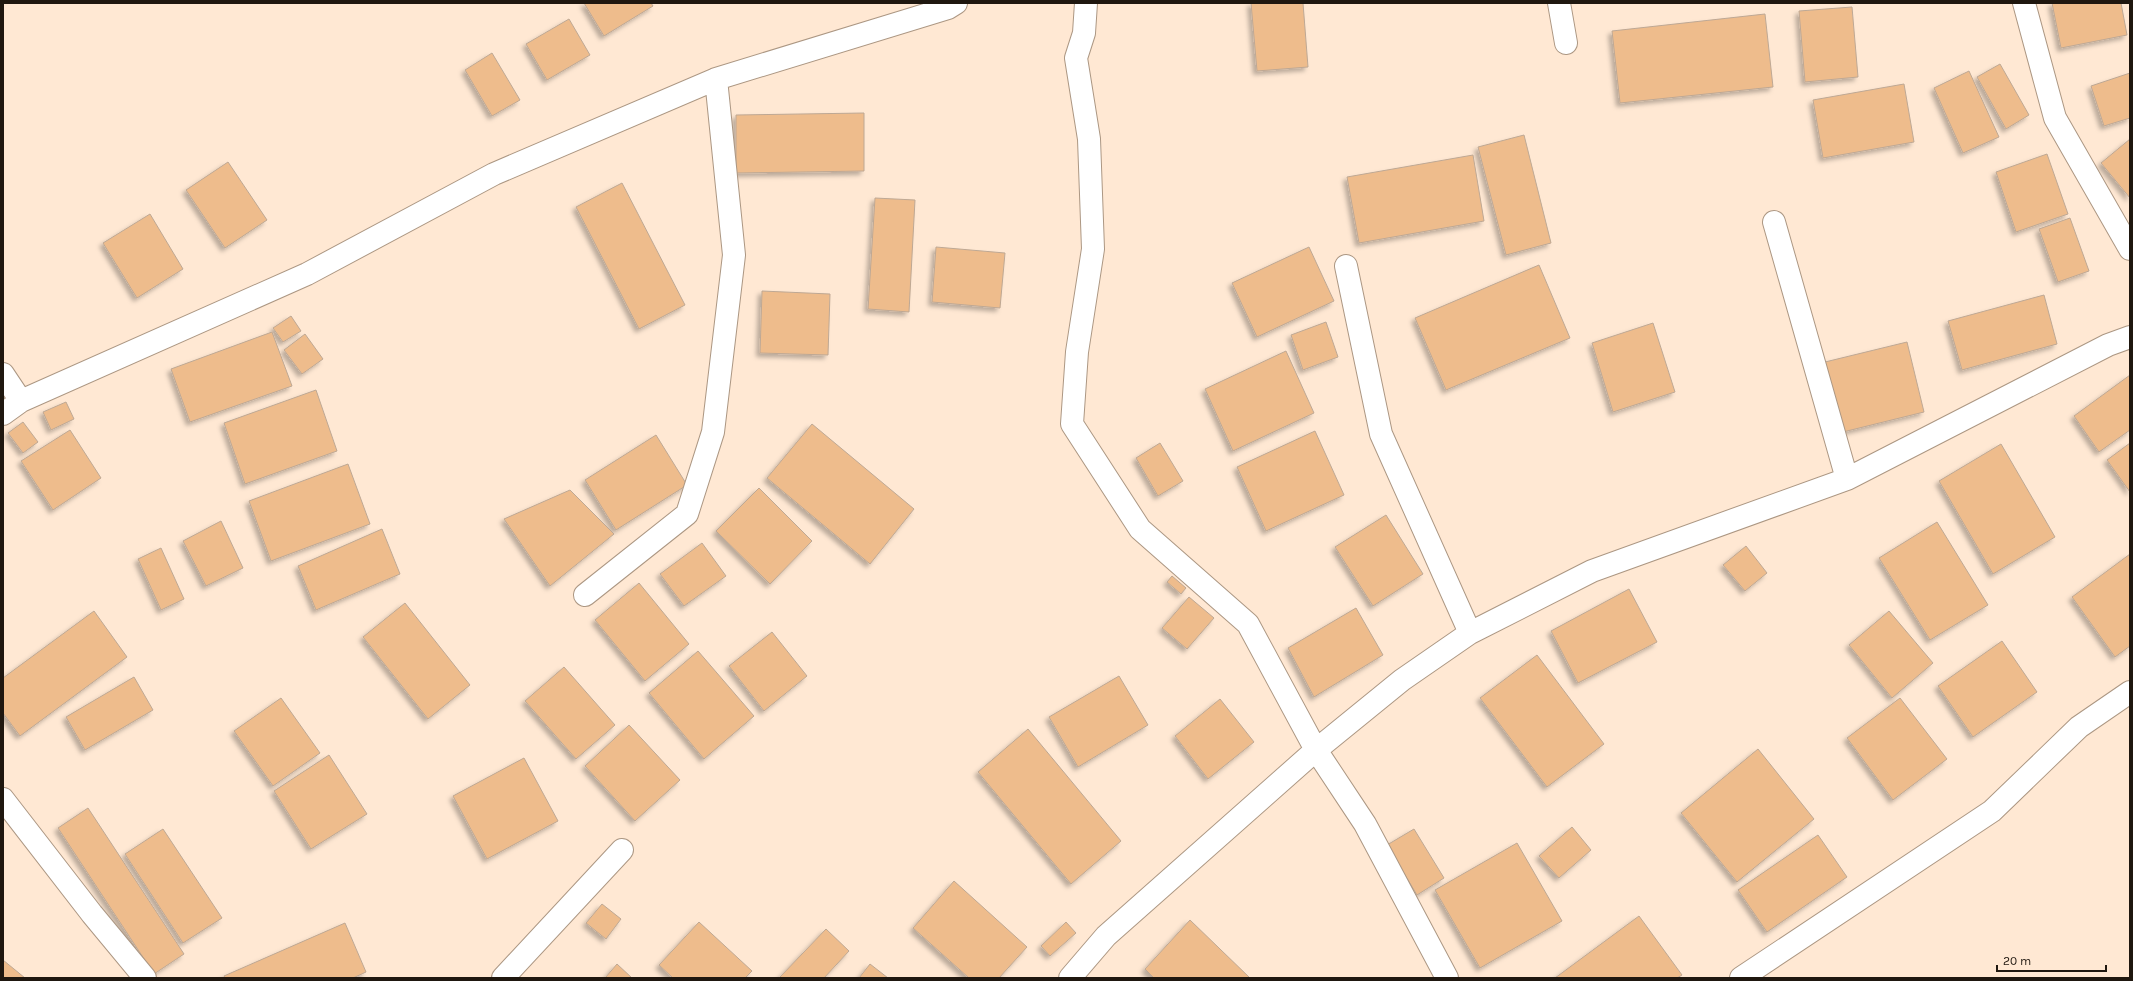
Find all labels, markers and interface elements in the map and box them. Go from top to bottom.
scale bar [1997,947,2106,973]
text: 20 m [2003,954,2031,968]

